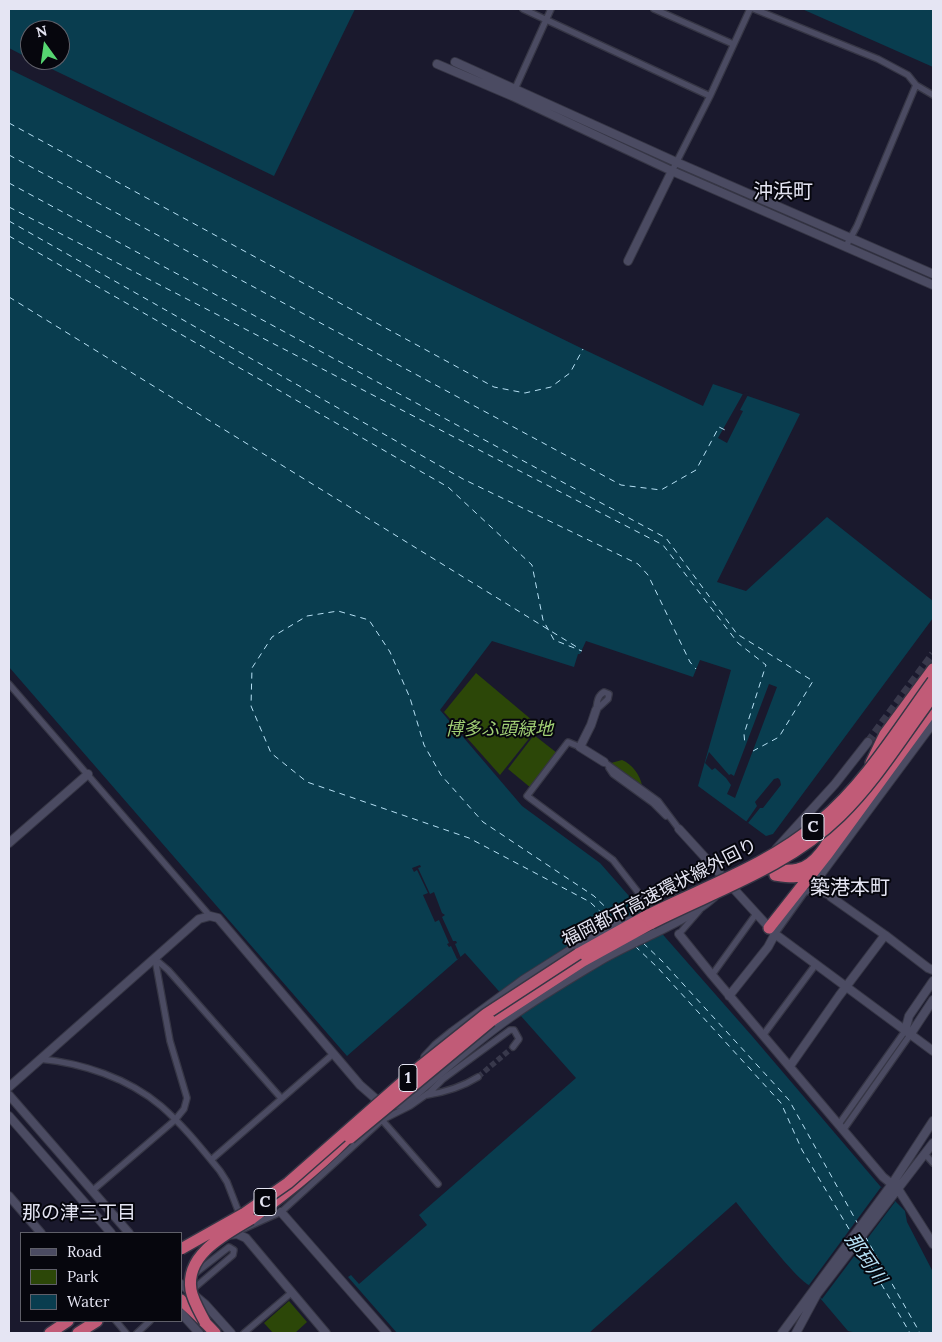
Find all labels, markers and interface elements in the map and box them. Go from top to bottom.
north arrow [20,20,70,70]
text: N [34,21,49,41]
district label: 沖浜町 [753,180,813,204]
park label: 博多ふ頭緑地 [445,719,553,741]
road number: C [802,814,824,840]
street label: 福岡都市高速環状線外回り [559,834,761,952]
district label: 築港本町 [810,876,890,900]
road number: 1 [399,1064,417,1092]
road number: C [254,1188,276,1216]
district label: 那の津三丁目 [22,1203,136,1225]
water label: 那珂川 [839,1229,891,1289]
legend [20,1232,182,1322]
text: Road [67,1242,102,1261]
text: Park [67,1267,98,1286]
text: Water [67,1292,109,1311]

